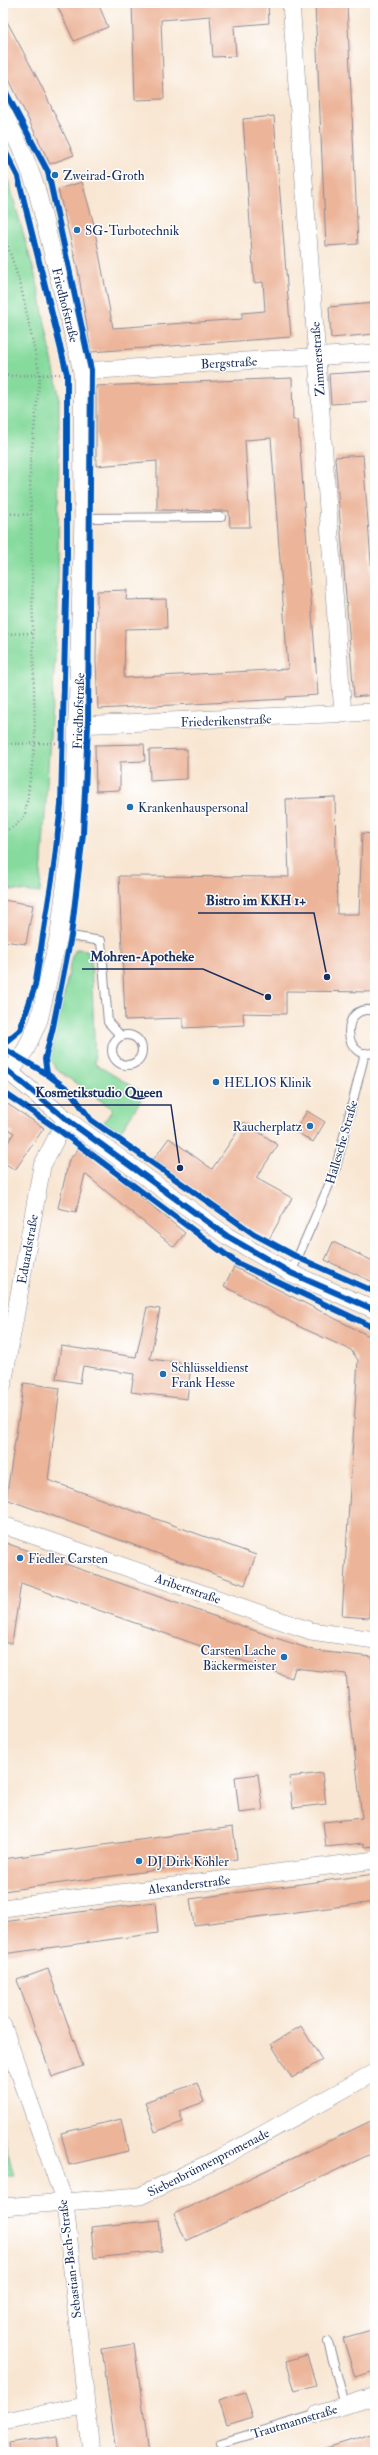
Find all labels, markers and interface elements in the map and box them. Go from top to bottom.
place label: Zweirad-Groth [63,168,145,184]
marker: Zweirad-Groth [50,170,60,180]
place label: SG-Turbotechnik [85,223,180,239]
marker: SG-Turbotechnik [72,225,82,235]
street label: Friedhofstraße [48,266,82,345]
street label: Zimmerstraße [307,320,329,397]
street label: Bergstraße [200,354,258,372]
street label: Friedhofstraße [70,672,88,750]
street label: Friederikenstraße [180,711,272,731]
place label: Krankenhauspersonal [138,800,249,817]
marker: Krankenhauspersonal [125,802,135,812]
callout: Bistro im KKH 1+ [198,887,314,913]
text: Bistro im KKH 1+ [206,892,306,909]
callout: Mohren-Apotheke [82,943,203,969]
text: Mohren-Apotheke [89,948,194,966]
place label: HELIOS Klinik [224,1075,312,1091]
marker: HELIOS Klinik [211,1077,221,1087]
callout: Kosmetikstudio Queen [27,1079,171,1105]
text: Kosmetikstudio Queen [35,1084,163,1101]
street label: Hallesche Straße [322,1098,362,1186]
place label: Raucherplatz [233,1119,303,1136]
marker: Raucherplatz [305,1121,315,1131]
street label: Eduardstraße [14,1213,42,1285]
place label: Schlüsseldienst Frank Hesse [171,1360,249,1391]
marker: Schlüsseldienst Frank Hesse [158,1369,168,1379]
place label: Fiedler Carsten [28,1551,108,1567]
marker: Fiedler Carsten [15,1553,25,1563]
street label: Aribertstraße [152,1570,223,1608]
place label: Carsten Lache Bäckermeister [201,1643,277,1674]
marker: Carsten Lache Bäckermeister [279,1652,289,1662]
place label: DJ Dirk Köhler [147,1854,229,1870]
marker: DJ Dirk Köhler [134,1856,144,1866]
street label: Alexanderstraße [146,1872,232,1898]
street label: Siebenbrünnenpromenade [145,2125,273,2202]
street label: Sebastian-Bach-Straße [55,2198,85,2319]
street label: Trautmannstraße [249,2401,340,2443]

